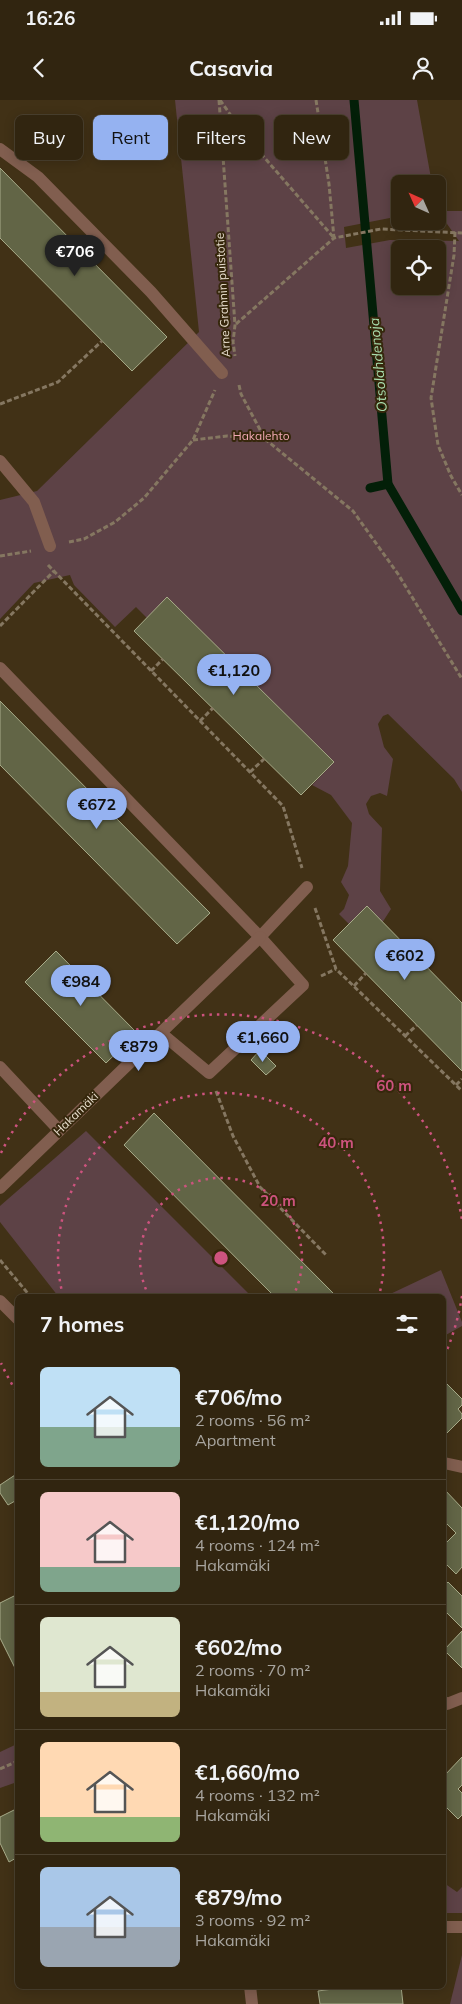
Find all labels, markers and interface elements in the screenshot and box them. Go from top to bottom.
text: 16:26 [25,6,75,30]
icon: back [25,54,53,82]
text: Casavia [189,54,273,82]
icon: person [409,54,437,82]
chip: Buy [15,115,83,160]
chip: Rent [93,115,168,160]
chip: Filters [178,115,264,160]
chip: New [274,115,349,160]
north arrow [391,175,446,230]
map controls [391,175,446,295]
street label: Arne Grahnin puistotie [212,232,233,358]
pin: €706 [45,234,105,277]
button: locate [391,240,446,295]
text: €706 [56,241,94,261]
water label: Otsolahdenoja [365,317,391,413]
park label: Hakalehto [232,428,290,443]
pin: €1,120 [193,654,275,696]
text: €1,120 [208,660,260,680]
pin: €672 [67,788,127,830]
text: €672 [78,794,116,814]
pin: €602 [375,938,435,981]
text: €602 [386,945,424,965]
pin: €984 [51,964,111,1007]
text: €984 [62,971,100,991]
pin: €1,660 [222,1020,304,1063]
text: €1,660 [237,1027,289,1047]
pin: €879 [109,1030,169,1072]
text: €879 [120,1036,158,1056]
text: 60 m [376,1076,412,1095]
street label: Hakamäki [50,1089,101,1139]
text: 40 m [318,1133,354,1152]
text: 20 m [260,1191,296,1210]
centre of rings [212,1249,230,1267]
icon: filters [393,1310,421,1338]
text: 7 homes [40,1311,124,1337]
text: €706/mo [195,1384,282,1410]
icon: home [80,1387,140,1447]
text: 2 rooms · 56 m² [195,1410,310,1430]
text: Apartment [195,1430,276,1450]
text: €1,120/mo [195,1509,300,1535]
icon: home [80,1512,140,1572]
text: 4 rooms · 124 m² [195,1535,320,1555]
text: Hakamäki [195,1555,270,1575]
text: €602/mo [195,1634,282,1660]
icon: home [80,1637,140,1697]
text: 2 rooms · 70 m² [195,1660,310,1680]
text: Hakamäki [195,1680,270,1700]
text: €1,660/mo [195,1759,300,1785]
icon: home [80,1762,140,1822]
text: 4 rooms · 132 m² [195,1785,320,1805]
text: Hakamäki [195,1805,270,1825]
text: €879/mo [195,1884,282,1910]
icon: home [80,1887,140,1947]
text: 3 rooms · 92 m² [195,1910,310,1930]
text: Hakamäki [195,1930,270,1950]

